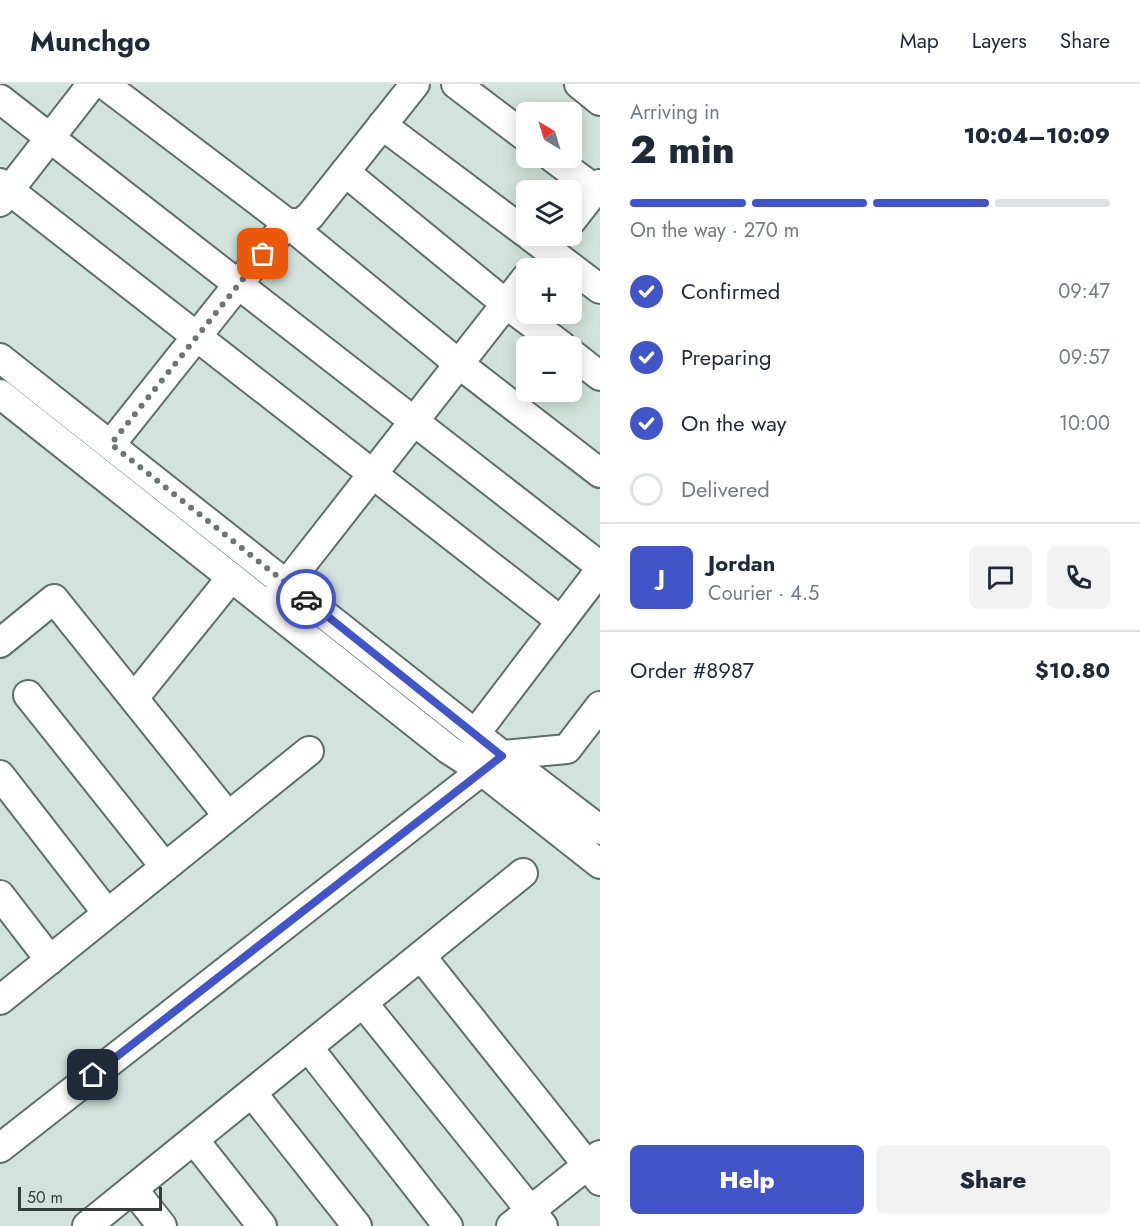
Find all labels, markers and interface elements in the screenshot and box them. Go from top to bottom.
text: Munchgo [30,21,151,62]
text: Map [900,26,939,56]
text: Layers [972,26,1027,56]
text: Share [1060,26,1110,56]
text: Arriving in [630,98,720,127]
north arrow [516,102,582,168]
map controls [516,102,582,402]
text: 10:04–10:09 [963,119,1110,151]
text: 2 min [630,121,735,178]
button: layers [516,180,582,246]
text: On the way · 270 m [630,216,799,245]
pin [237,228,288,279]
icon: bag [246,237,279,270]
button: + [516,258,582,324]
icon: check [630,275,663,308]
text: Confirmed [681,275,780,307]
text: 09:47 [1058,277,1110,306]
button: − [516,336,582,402]
icon: check [630,341,663,374]
text: Preparing [681,341,772,373]
text: 09:57 [1059,343,1110,372]
icon: check [630,407,663,440]
text: On the way [681,407,786,439]
text: 10:00 [1059,409,1110,438]
text: Delivered [681,473,770,505]
button: chat [969,546,1032,609]
button: phone [1047,546,1110,609]
text: Jordan [708,547,775,579]
text: J [658,561,665,593]
courier [276,569,336,629]
text: Courier · 4.5 [708,579,819,608]
icon: car [290,583,323,616]
text: Order #8987 [630,654,754,686]
text: $10.80 [1035,654,1110,686]
pin [67,1049,118,1100]
icon: home [76,1058,109,1091]
button: Help [630,1145,864,1214]
button: Share [876,1145,1110,1214]
scale bar [18,1184,162,1212]
text: 50 m [27,1186,63,1209]

